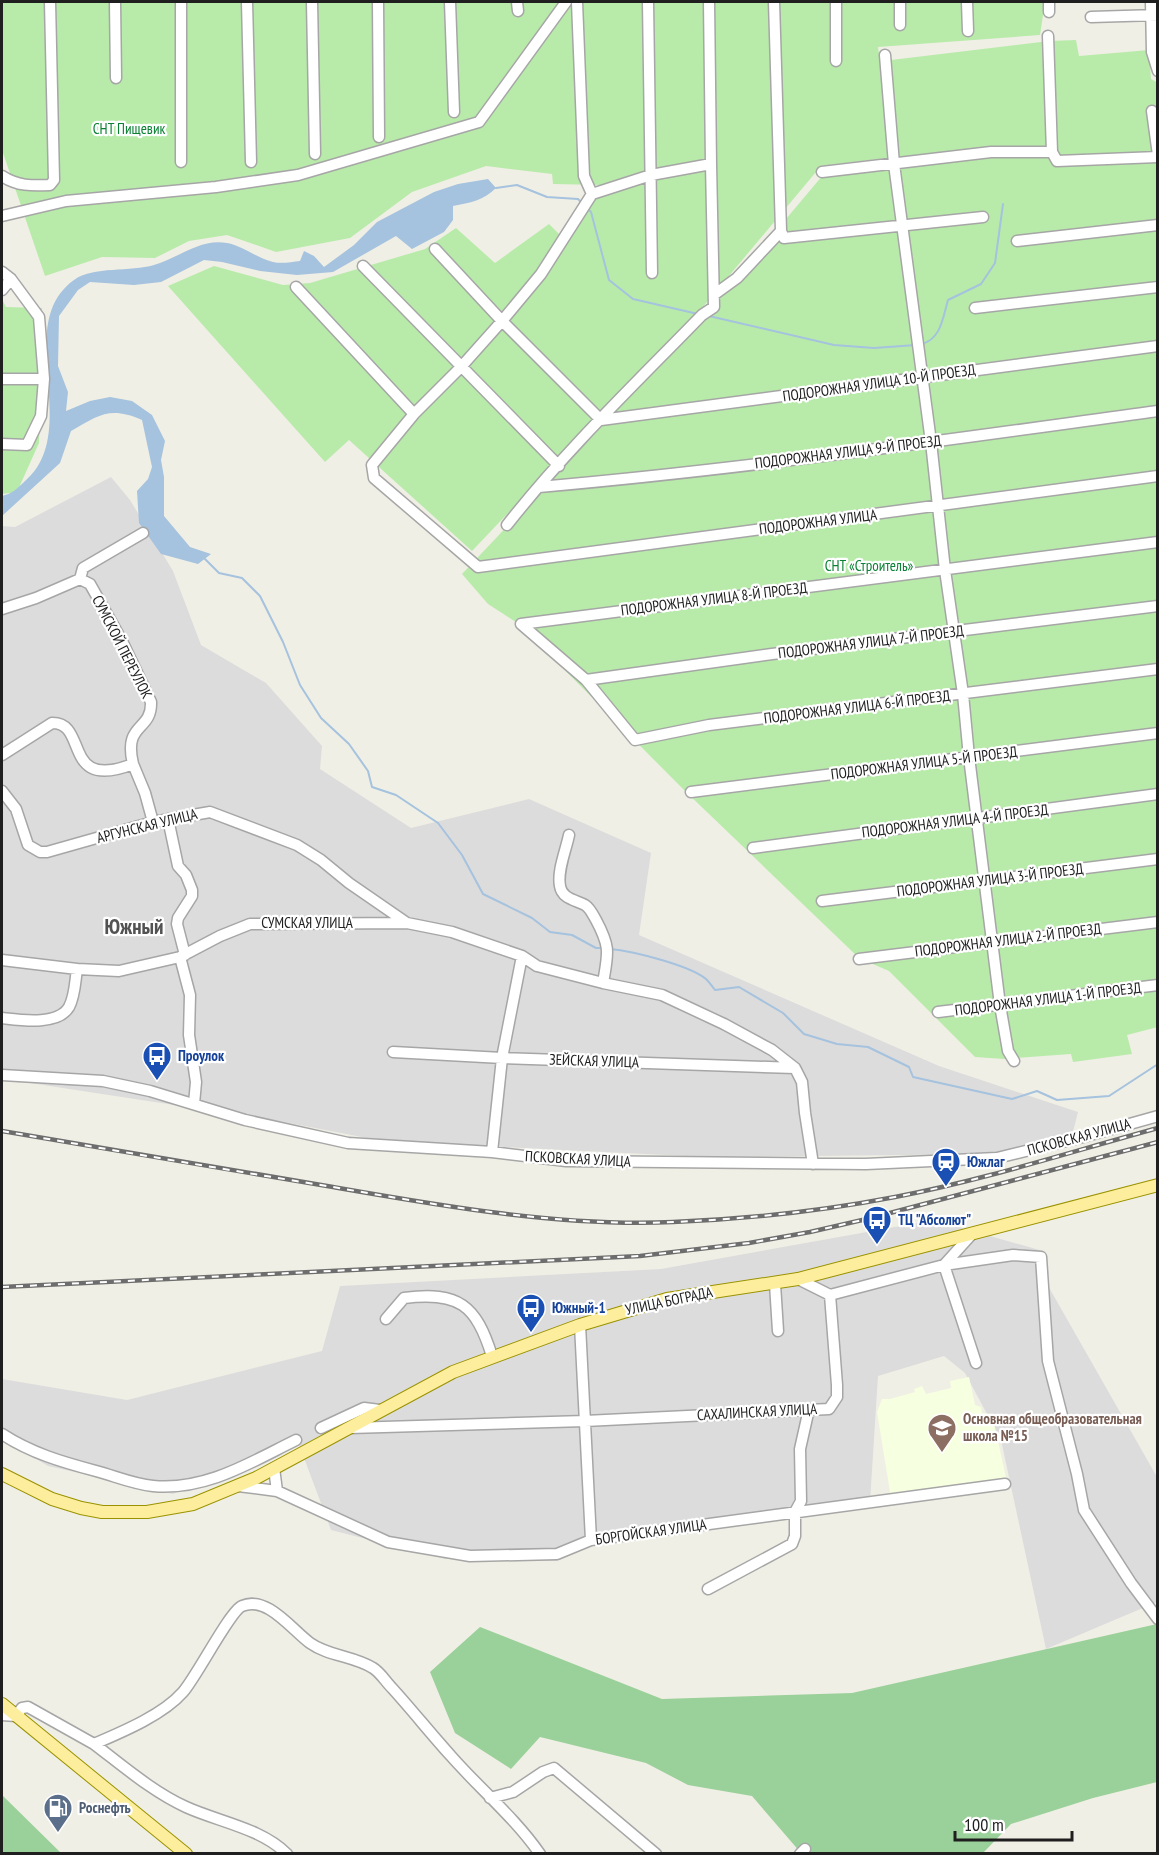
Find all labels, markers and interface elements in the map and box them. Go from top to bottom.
park label: СНТ Пищевик [93,119,165,138]
street label: ПОДОРОЖНАЯ УЛИЦА 10-Й ПРОЕЗД [781,360,977,405]
street label: ПОДОРОЖНАЯ УЛИЦА 9-Й ПРОЕЗД [754,431,942,472]
street label: ПОДОРОЖНАЯ УЛИЦА [758,505,879,538]
park label: СНТ «Строитель» [825,556,914,575]
street label: ПОДОРОЖНАЯ УЛИЦА 8-Й ПРОЕЗД [620,578,808,619]
street label: СУМСКОЙ ПЕРЕУЛОК [88,592,157,702]
street label: ПОДОРОЖНАЯ УЛИЦА 7-Й ПРОЕЗД [777,621,965,662]
street label: ПОДОРОЖНАЯ УЛИЦА 6-Й ПРОЕЗД [763,686,951,727]
street label: ПОДОРОЖНАЯ УЛИЦА 5-Й ПРОЕЗД [830,742,1018,783]
street label: ПОДОРОЖНАЯ УЛИЦА 4-Й ПРОЕЗД [861,800,1049,841]
street label: АРГУНСКАЯ УЛИЦА [95,804,200,847]
street label: ПОДОРОЖНАЯ УЛИЦА 3-Й ПРОЕЗД [896,859,1084,900]
district label: Южный [105,913,163,940]
street label: СУМСКАЯ УЛИЦА [261,913,354,932]
street label: ПОДОРОЖНАЯ УЛИЦА 2-Й ПРОЕЗД [914,919,1102,960]
street label: ПОДОРОЖНАЯ УЛИЦА 1-Й ПРОЕЗД [954,978,1142,1019]
bus stop icon: Проулок [141,1040,173,1082]
place label: Проулок [178,1046,225,1065]
street label: ЗЕЙСКАЯ УЛИЦА [549,1049,640,1072]
street label: ПСКОВСКАЯ УЛИЦА [1025,1113,1133,1159]
street label: ПСКОВСКАЯ УЛИЦА [525,1146,632,1171]
station icon: Южлаг [930,1146,962,1188]
place label: Южлаг [967,1152,1005,1171]
bus stop icon: ТЦ "Абсолют" [861,1204,893,1246]
place label: ТЦ "Абсолют" [898,1210,971,1229]
street label: УЛИЦА БОГРАДА [623,1282,715,1319]
bus stop icon: Южный-1 [515,1292,547,1334]
place label: Южный-1 [552,1298,606,1317]
street label: САХАЛИНСКАЯ УЛИЦА [696,1399,818,1424]
place label: Основная общеобразовательная школа №15 [963,1409,1142,1445]
school or university icon: Основная общеобразовательная школа №15 [926,1412,958,1454]
street label: БОРГОЙСКАЯ УЛИЦА [594,1514,709,1549]
fuel station icon: Роснефть [42,1792,74,1834]
place label: Роснефть [79,1798,131,1817]
scale bar [955,1804,1072,1842]
text: 100 m [964,1813,1004,1836]

